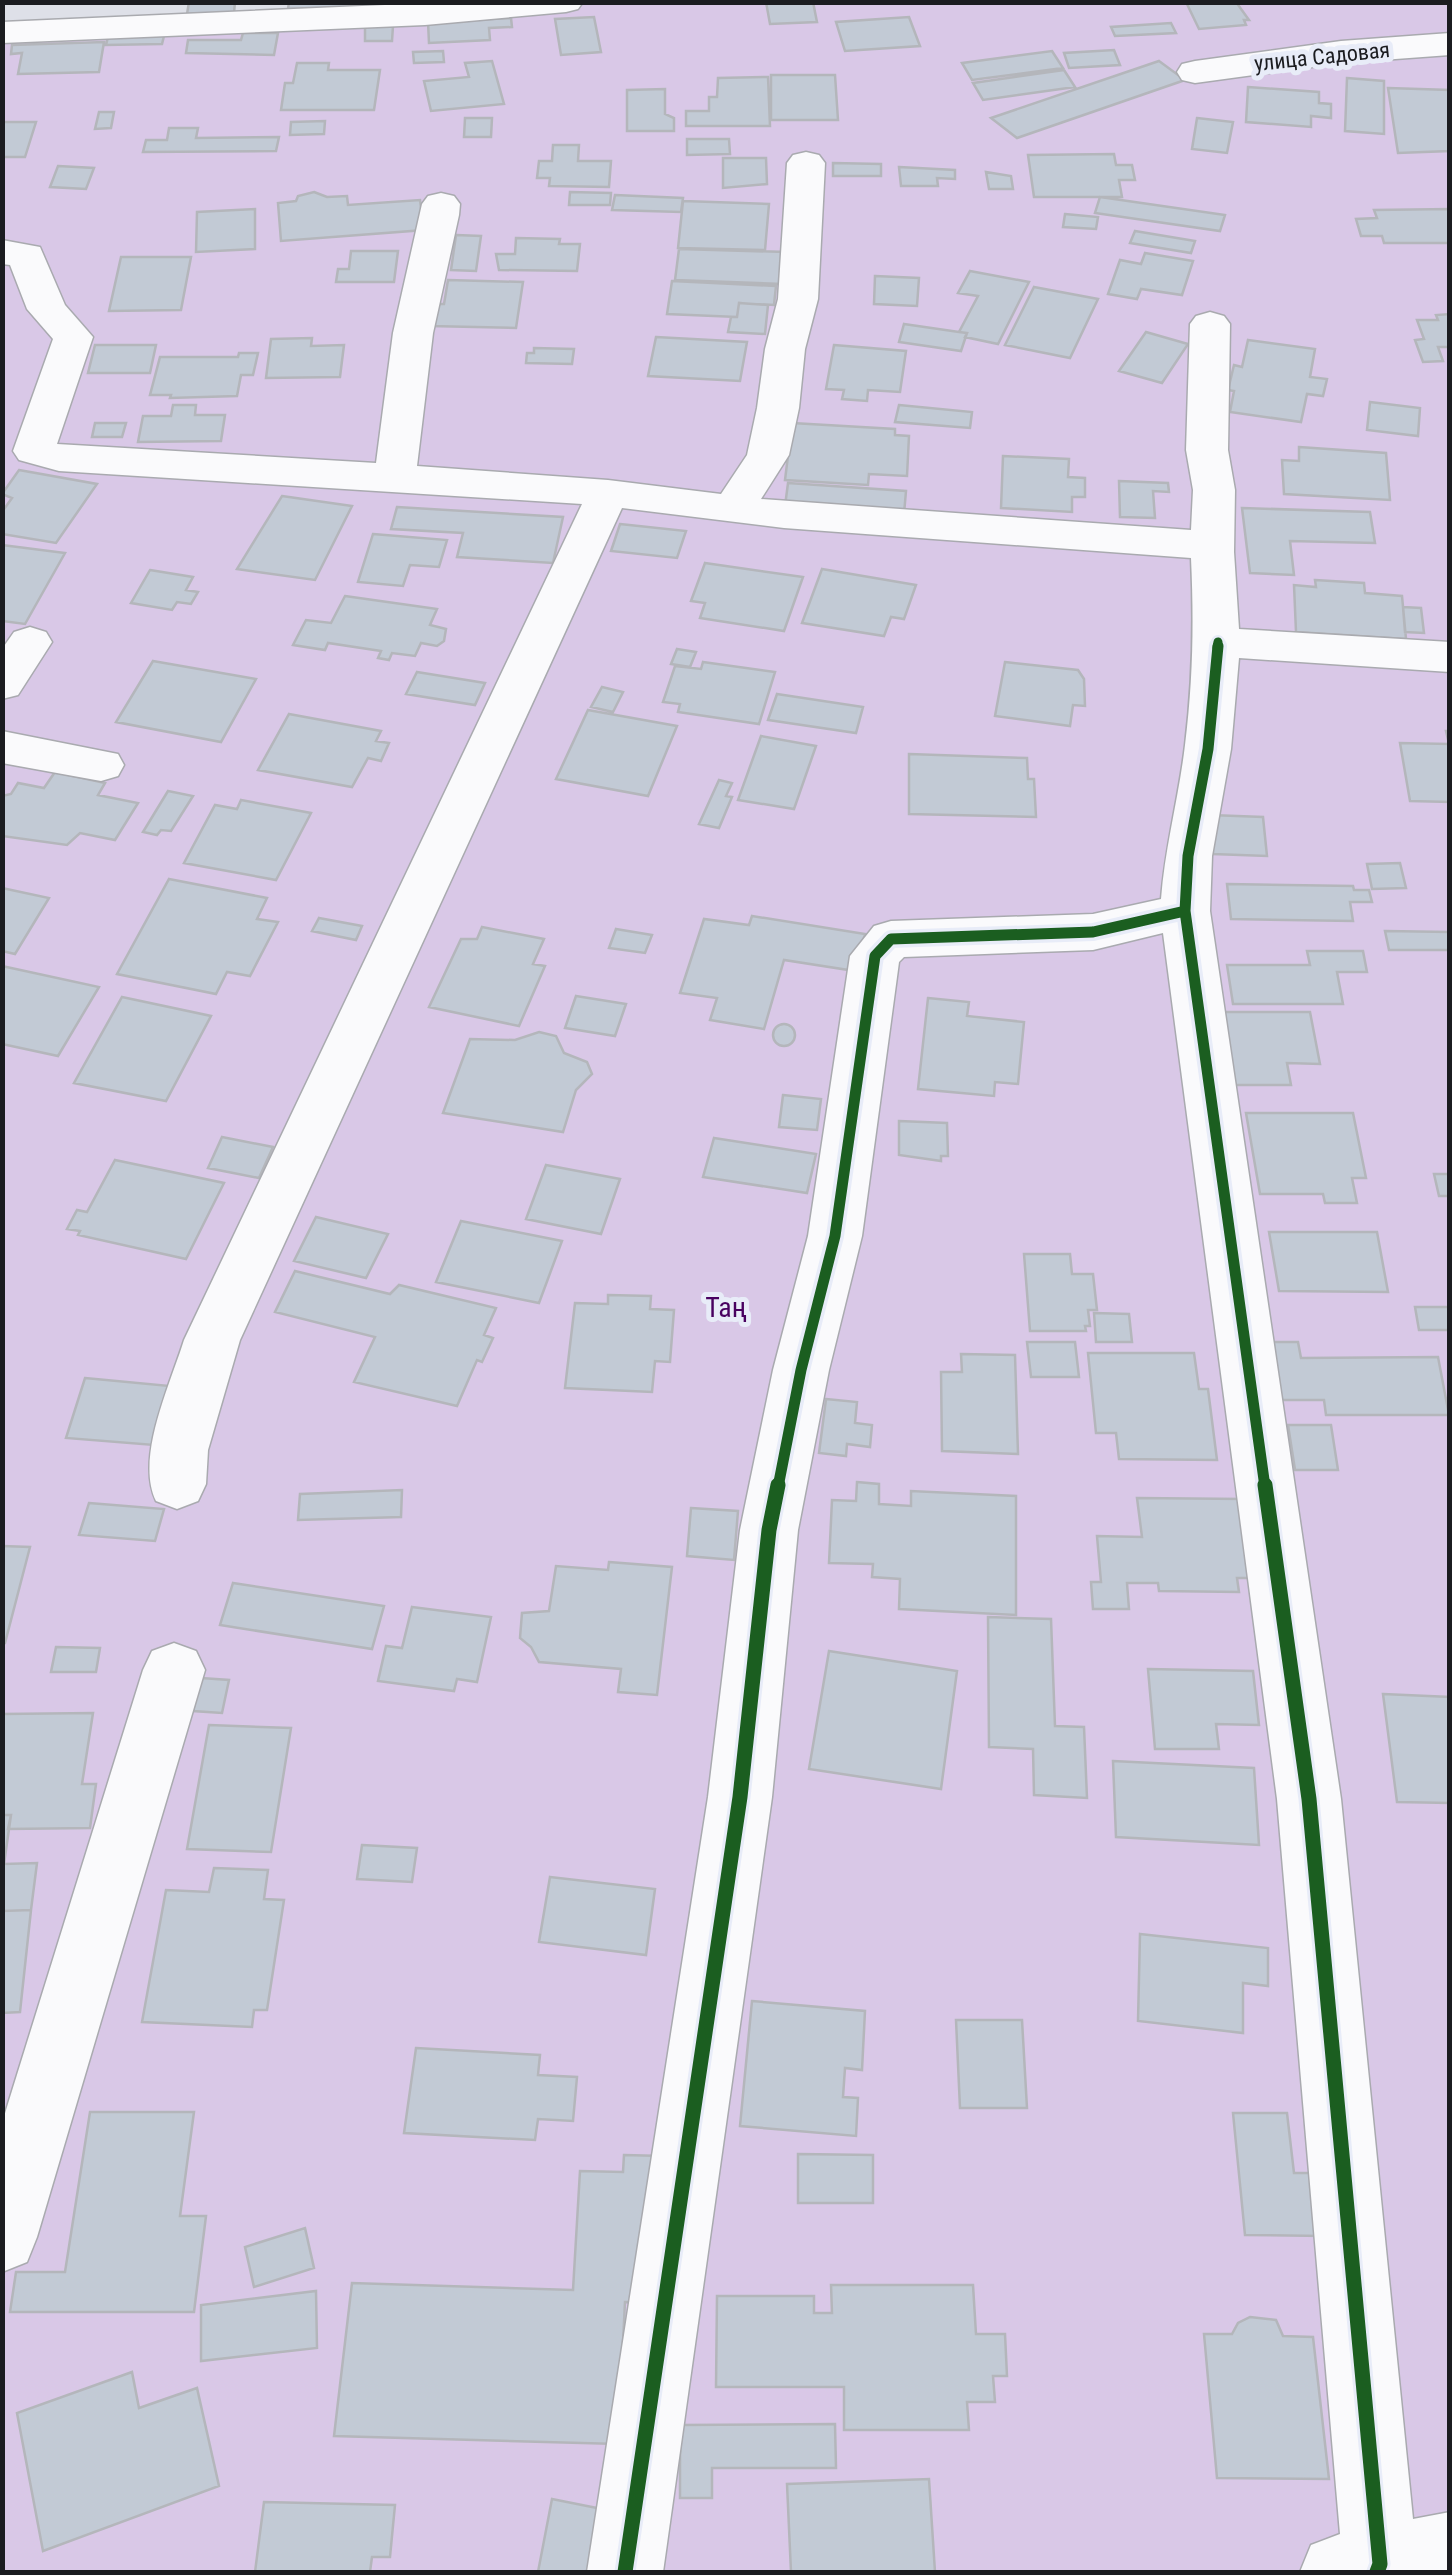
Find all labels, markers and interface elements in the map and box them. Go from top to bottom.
street label: улица Садовая [1253,37,1391,76]
park label: Таң [705,1291,747,1324]

